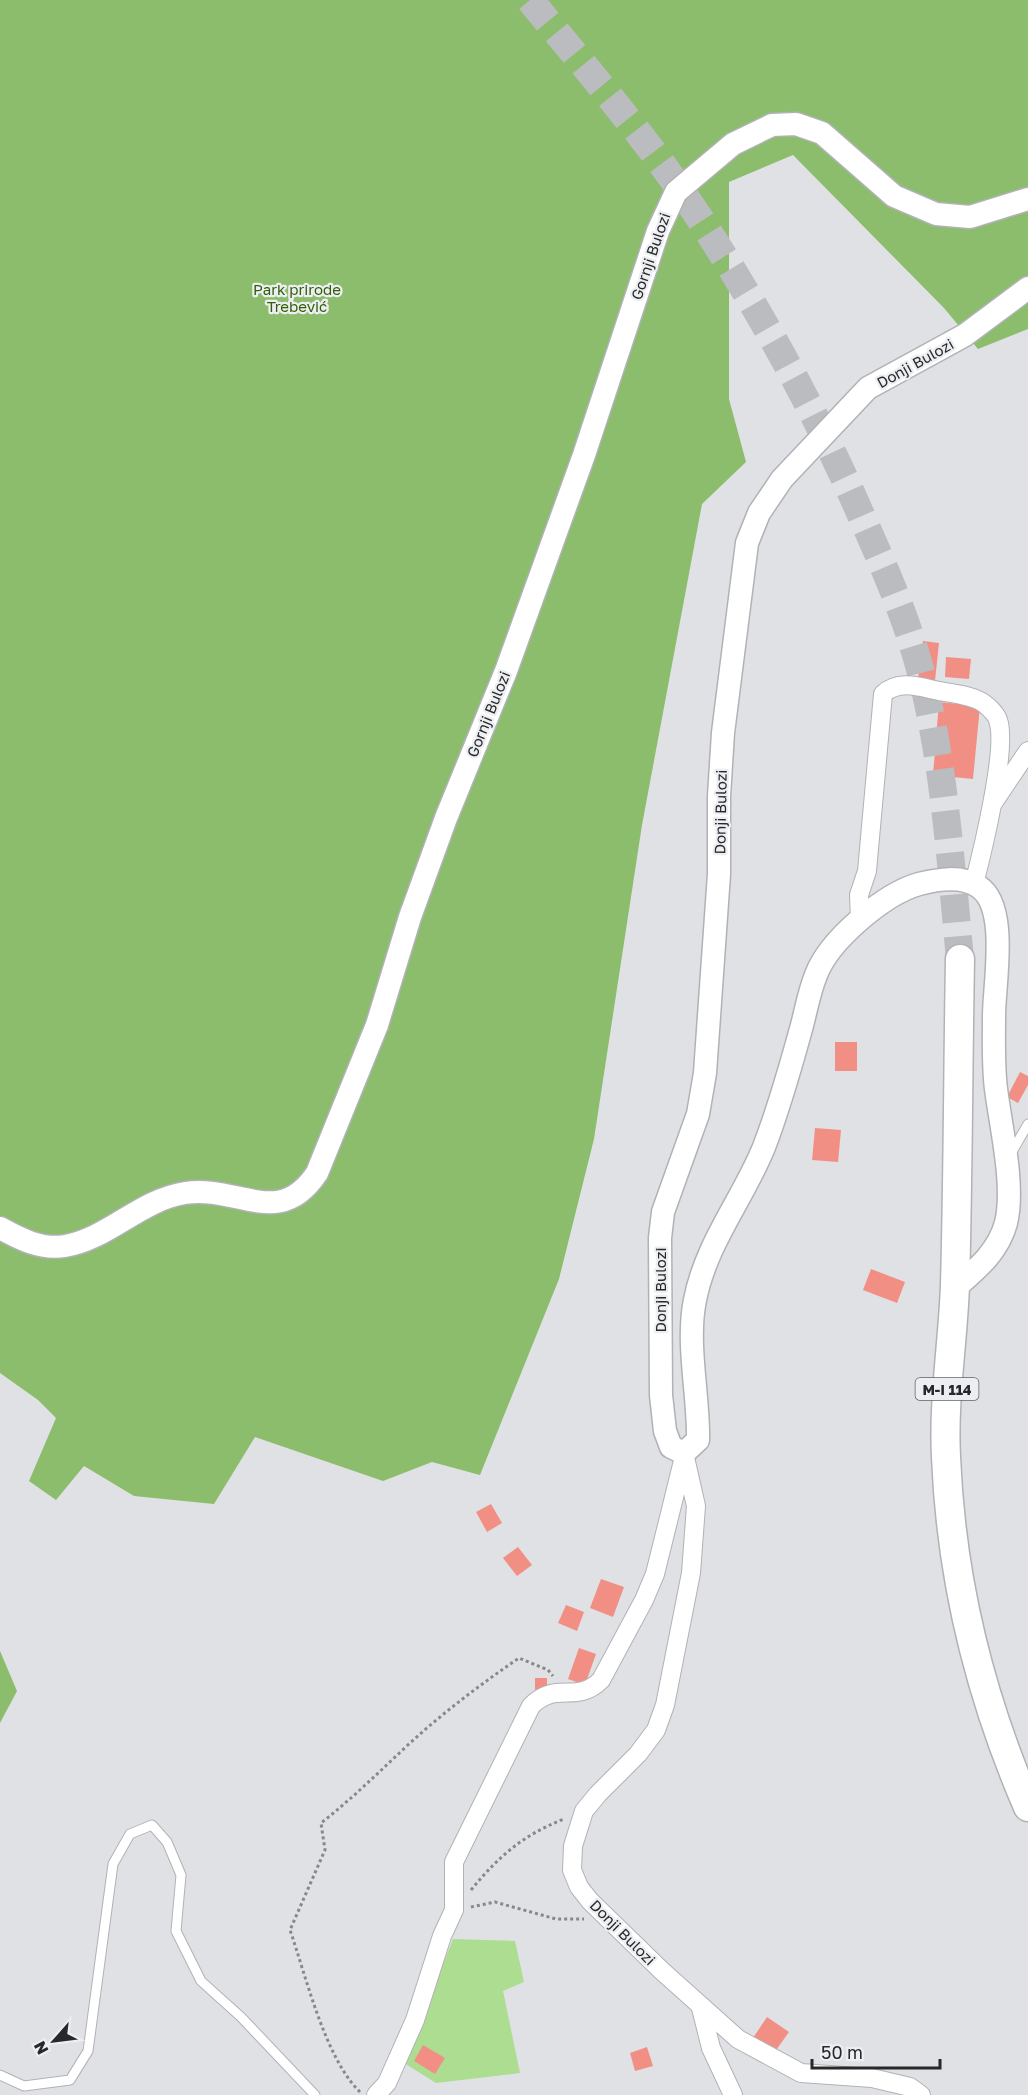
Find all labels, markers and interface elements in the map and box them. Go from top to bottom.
street label: Gornji Bulozi [627,210,673,302]
park label: Park prirode Trebević [253,280,341,315]
street label: Donji Bulozi [873,335,957,391]
street label: Gornji Bulozi [463,668,513,760]
street label: Donji Bulozi [710,769,730,855]
street label: Donji Bulozi [651,1248,669,1332]
road number: M-I 114 [916,1378,978,1400]
street label: Donji Bulozi [587,1896,659,1968]
north arrow [24,2011,84,2071]
scale bar [812,2032,940,2070]
text: N [29,2038,52,2058]
text: 50 m [821,2041,863,2063]

